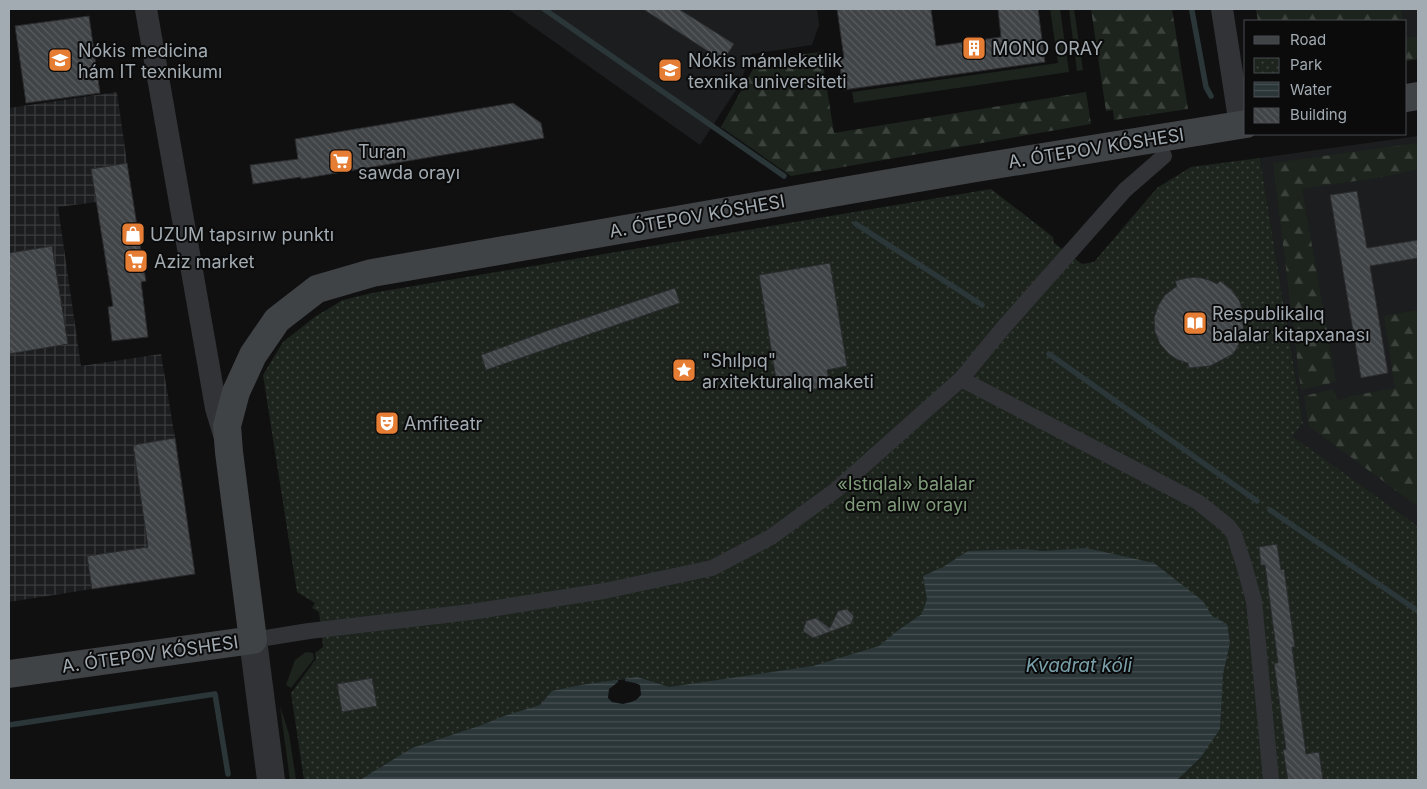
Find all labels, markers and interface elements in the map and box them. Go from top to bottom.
legend [1244,20,1407,135]
text: Road [1290,30,1326,49]
building icon: MONO ORAY [961,35,987,61]
place label: MONO ORAY [992,38,1103,59]
place label: Nókis medicina hám IT texnikumı [78,40,222,82]
school or university icon: Nókis medicina hám IT texnikumı [47,47,73,73]
place label: Nókis mámleketlik texnika universiteti [688,50,847,92]
text: Park [1290,55,1323,74]
school or university icon: Nókis mámleketlik texnika universiteti [657,57,683,83]
text: Water [1290,80,1332,99]
text: Building [1290,105,1347,124]
street label: A. ÓTEPOV KÓSHESI [1006,123,1185,172]
place label: Turan sawda orayı [358,141,460,183]
supermarket icon: Turan sawda orayı [328,148,354,174]
street label: A. ÓTEPOV KÓSHESI [607,189,786,242]
shop icon: UZUM tapsırıw punktı [120,221,146,247]
place label: UZUM tapsırıw punktı [150,224,334,245]
supermarket icon: Aziz market [123,248,149,274]
place label: Aziz market [154,251,255,272]
place label: Respublikalıq balalar kitapxanası [1212,303,1370,345]
library icon: Respublikalıq balalar kitapxanası [1182,310,1208,336]
place label: "Shılpıq" arxitekturalıq maketi [702,350,874,392]
place icon: "Shılpıq" arxitekturalıq maketi [671,357,697,383]
theatre icon: Amfiteatr [374,410,400,436]
place label: Amfiteatr [404,413,483,434]
park label: «Istıqlal» balalar dem alıw orayı [837,473,975,515]
street label: A. ÓTEPOV KÓSHESI [60,630,240,677]
water label: Kvadrat kóli [1026,654,1133,677]

